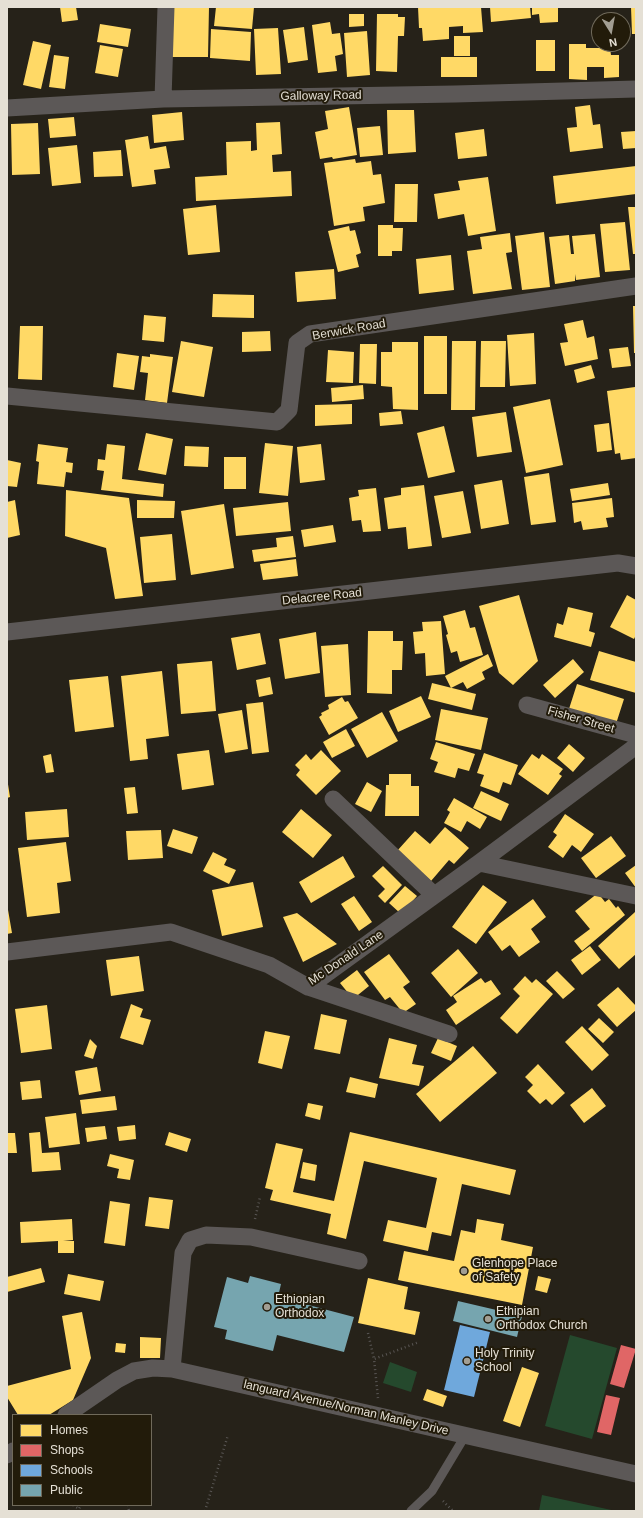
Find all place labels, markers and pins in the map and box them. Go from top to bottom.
place label: Glenhope Place of Safety [472,1257,557,1285]
marker: Glenhope Place of Safety [459,1266,469,1276]
place label: Ethiopian Orthodox [275,1293,325,1321]
marker: Ethiopian Orthodox [262,1302,272,1312]
place label: Ethipian Orthodox Church [496,1305,587,1333]
marker: Ethipian Orthodox Church [483,1314,493,1324]
place label: Holy Trinity School [475,1347,535,1375]
marker: Holy Trinity School [462,1356,472,1366]

